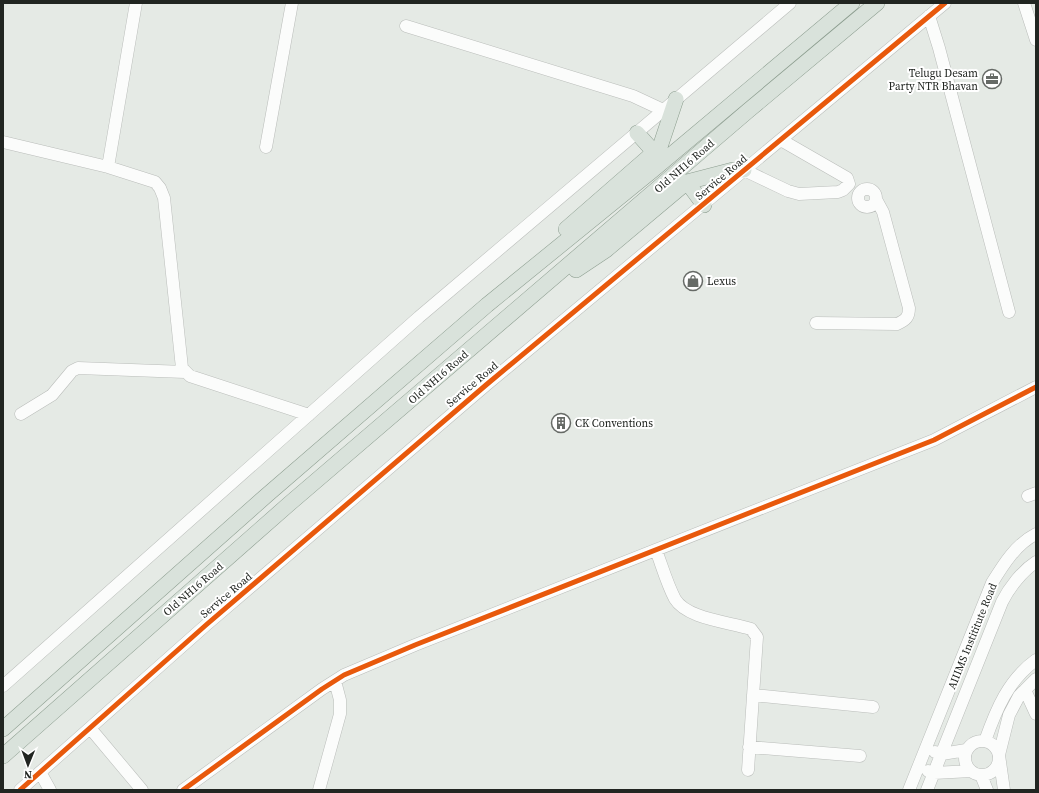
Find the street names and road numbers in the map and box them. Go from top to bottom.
street label: Old NH16 Road [651,136,718,197]
street label: Service Road [692,151,751,203]
street label: Old NH16 Road [405,347,472,408]
street label: Service Road [443,358,502,410]
street label: Old NH16 Road [160,559,227,620]
street label: Service Road [197,569,256,621]
street label: AIIIMS Instititute Road [944,580,1001,692]

